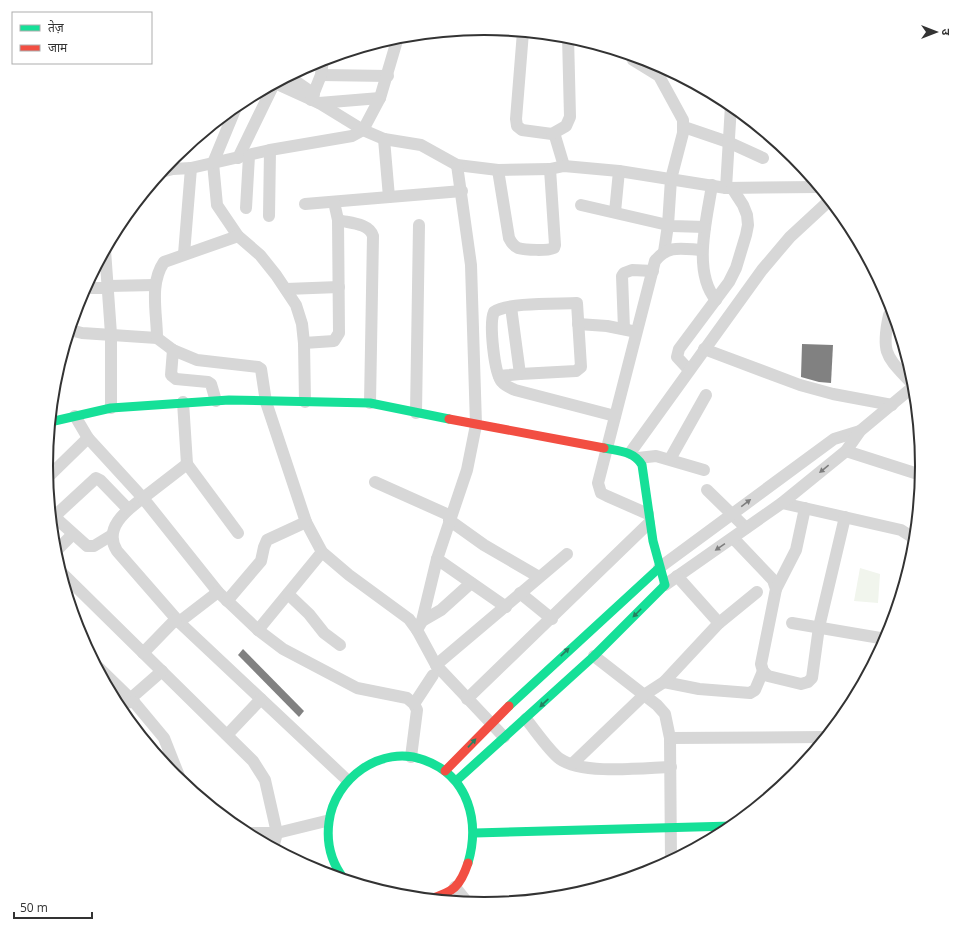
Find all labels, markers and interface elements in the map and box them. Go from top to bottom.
legend [12,12,152,64]
north arrow [916,12,956,52]
text: तेज़ [48,19,65,36]
text: उ [939,29,954,36]
text: जाम [48,39,68,56]
one-way arrow [819,465,829,473]
one-way arrow [741,499,751,507]
one-way arrow [715,543,725,551]
one-way arrow [632,608,642,618]
one-way arrow [560,648,570,657]
one-way arrow [538,698,549,707]
one-way arrow [467,738,476,748]
scale bar [14,894,92,920]
text: 50 m [20,899,48,916]

